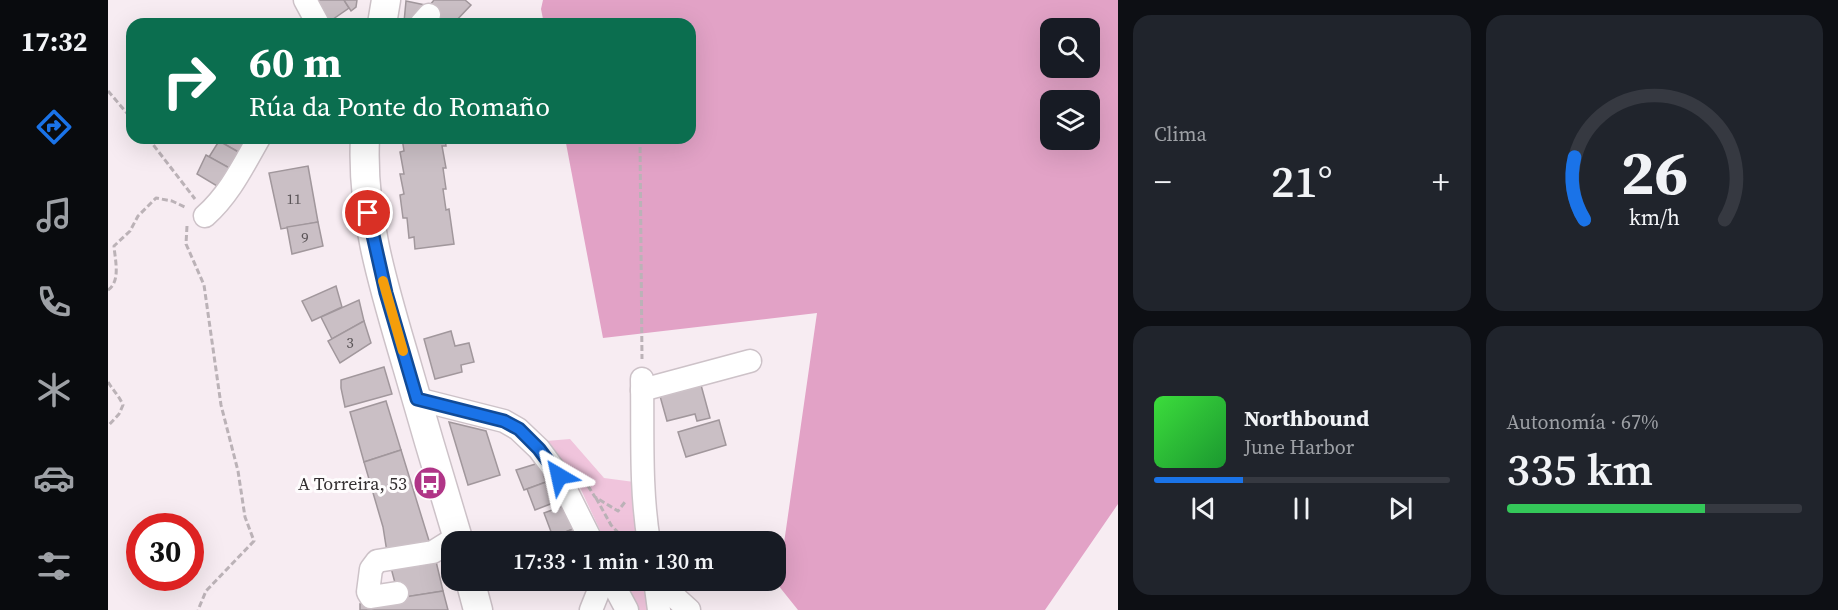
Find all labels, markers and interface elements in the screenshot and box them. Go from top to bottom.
map controls [1040,18,1100,150]
button: search [1040,18,1100,78]
text: 17:32 [21,23,87,60]
text: 60 m [249,33,342,91]
icon: right [150,42,228,120]
text: Rúa da Ponte do Romaño [249,88,550,125]
button: layers [1040,90,1100,150]
icon: directions [33,106,75,148]
text: Clima [1154,120,1207,148]
text: 26 [1620,129,1688,215]
text: 21° [1271,150,1333,212]
text: − [1154,159,1172,204]
text: + [1432,159,1450,204]
pin [342,187,393,238]
house number: 11 [286,188,302,209]
icon: music [33,194,75,236]
icon: arrive [351,196,384,229]
text: km/h [1629,203,1680,232]
house number: 9 [301,227,309,248]
icon: phone [33,281,75,323]
house number: 3 [346,332,354,353]
icon: climate [33,369,75,411]
text: Northbound [1244,403,1369,433]
text: Autonomía · 67% [1507,408,1659,436]
text: June Harbor [1244,433,1354,461]
text: 335 km [1507,438,1653,500]
position arrow [527,444,591,508]
icon: car [33,457,75,499]
bus stop icon: A Torreira, 53 [412,465,448,501]
place label: A Torreira, 53 [298,471,407,496]
icon: previous [1187,492,1220,525]
icon: pause [1285,492,1318,525]
icon: next [1384,492,1417,525]
speed limit sign: 30 [126,513,204,591]
icon: filters [33,545,75,587]
text: 17:33 · 1 min · 130 m [513,546,714,576]

